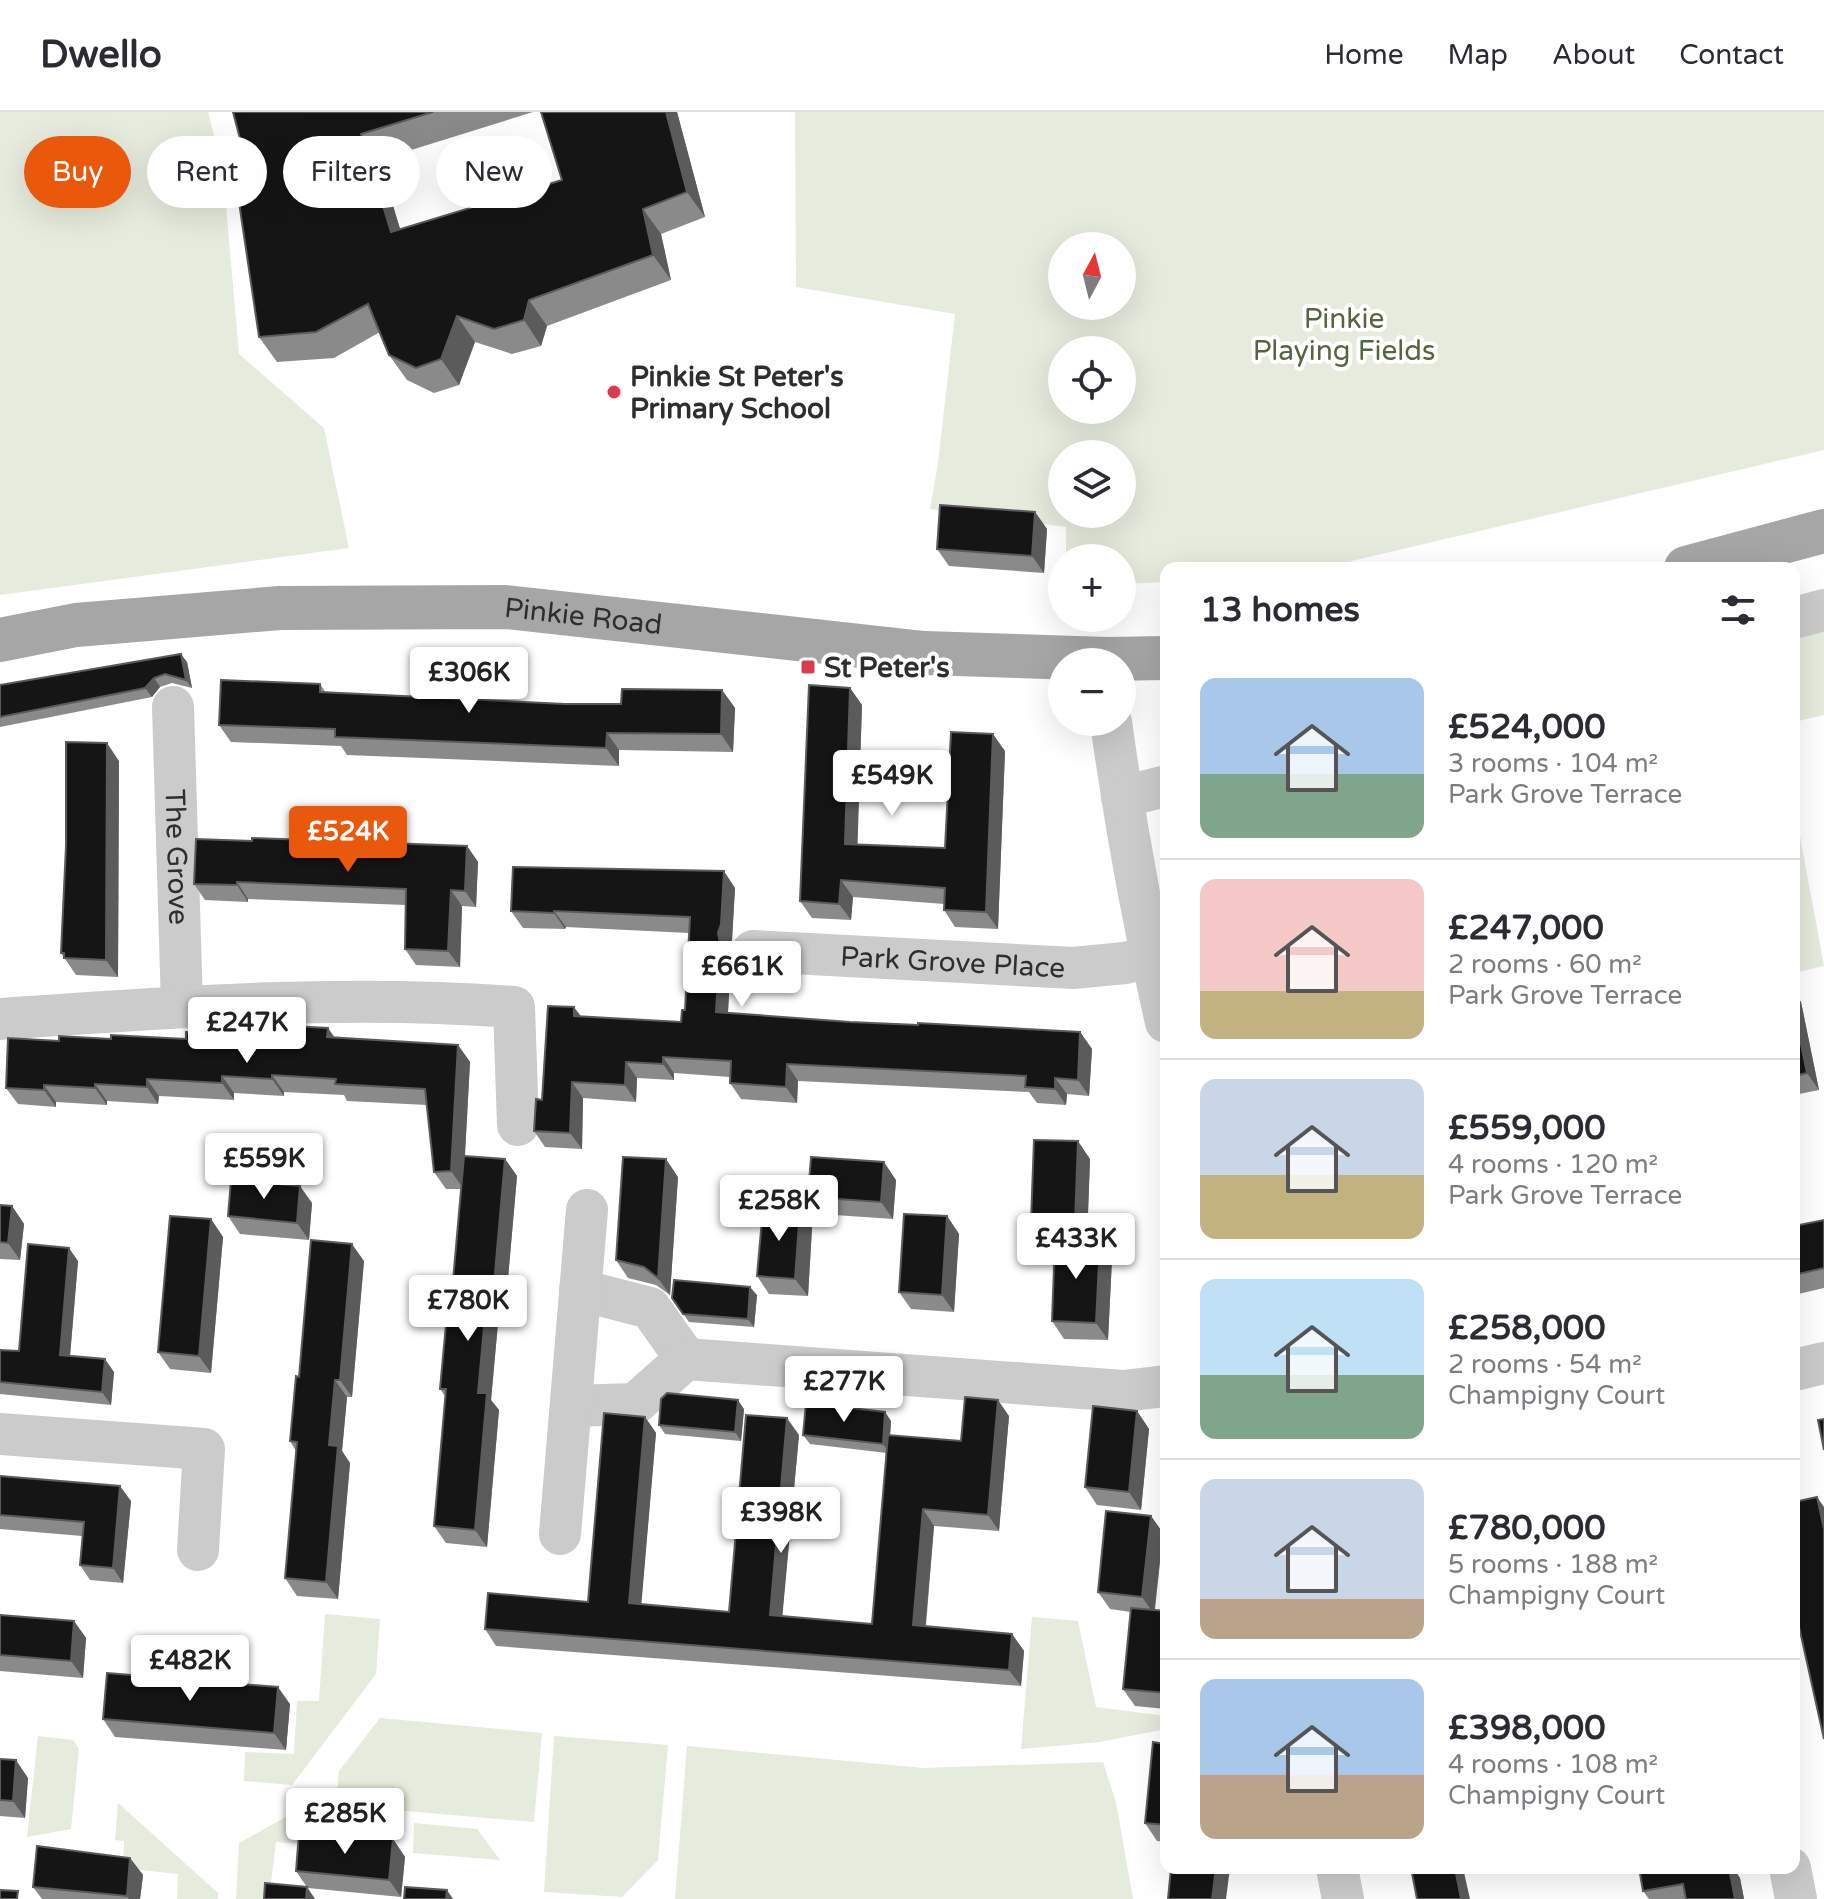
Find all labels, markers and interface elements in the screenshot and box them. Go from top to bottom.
text: Dwello [40,32,162,78]
text: Home [1324,38,1404,72]
text: Map [1448,38,1508,72]
text: About [1552,38,1635,72]
text: Contact [1679,38,1784,72]
chip: Buy [24,136,131,208]
chip: Rent [147,136,267,208]
chip: Filters [283,136,420,208]
chip: New [436,136,552,208]
north arrow [1048,232,1136,320]
map controls [1048,232,1136,736]
park label: Pinkie Playing Fields [1253,302,1435,368]
button: locate [1048,336,1136,424]
place label: Pinkie St Peter's Primary School [630,360,844,426]
marker: Pinkie St Peter's Primary School [605,383,623,401]
button: layers [1048,440,1136,528]
button: + [1048,544,1136,632]
icon: filters [1716,588,1760,632]
text: 13 homes [1200,590,1360,631]
street label: Pinkie Road [503,591,664,642]
pin: £306K [413,647,525,715]
button: − [1048,648,1136,736]
place label: St Peter's [824,651,950,685]
text: £306K [428,657,510,688]
marker: St Peter's [799,658,817,676]
text: £524,000 [1448,707,1606,748]
icon: home [1264,710,1360,806]
text: 3 rooms · 104 m² [1448,748,1658,779]
pin: £549K [836,750,948,818]
text: £549K [851,760,933,791]
text: Park Grove Terrace [1448,779,1682,810]
street label: The Grove [157,789,196,925]
pin: £524K [292,806,404,874]
text: £524K [307,816,389,847]
text: £247,000 [1448,908,1604,949]
icon: home [1264,911,1360,1007]
street label: Park Grove Place [839,940,1066,986]
pin: £661K [686,941,798,1009]
text: 2 rooms · 60 m² [1448,949,1642,980]
text: £661K [701,951,783,982]
text: Park Grove Terrace [1448,980,1682,1011]
pin: £247K [191,997,303,1065]
text: £247K [206,1007,288,1038]
text: £559,000 [1448,1108,1606,1149]
icon: home [1264,1111,1360,1207]
pin: £559K [208,1133,320,1201]
text: £559K [223,1143,305,1174]
text: 4 rooms · 120 m² [1448,1149,1658,1180]
pin: £258K [723,1175,835,1243]
text: Park Grove Terrace [1448,1180,1682,1211]
text: £258K [738,1185,820,1216]
pin: £433K [1020,1213,1132,1281]
text: £433K [1035,1223,1117,1254]
pin: £780K [412,1275,524,1343]
text: £780K [427,1285,509,1316]
text: £258,000 [1448,1308,1606,1349]
icon: home [1264,1311,1360,1407]
text: 2 rooms · 54 m² [1448,1349,1642,1380]
pin: £277K [788,1356,900,1424]
text: £277K [803,1366,885,1397]
text: Champigny Court [1448,1380,1665,1411]
pin: £398K [725,1487,837,1555]
text: £398K [740,1497,822,1528]
text: £780,000 [1448,1508,1606,1549]
icon: home [1264,1511,1360,1607]
text: 5 rooms · 188 m² [1448,1549,1658,1580]
text: Champigny Court [1448,1580,1665,1611]
pin: £482K [134,1635,246,1703]
text: £482K [149,1645,231,1676]
text: £398,000 [1448,1708,1606,1749]
icon: home [1264,1711,1360,1807]
text: 4 rooms · 108 m² [1448,1749,1658,1780]
text: Champigny Court [1448,1780,1665,1811]
pin: £285K [289,1788,401,1856]
text: £285K [304,1798,386,1829]

